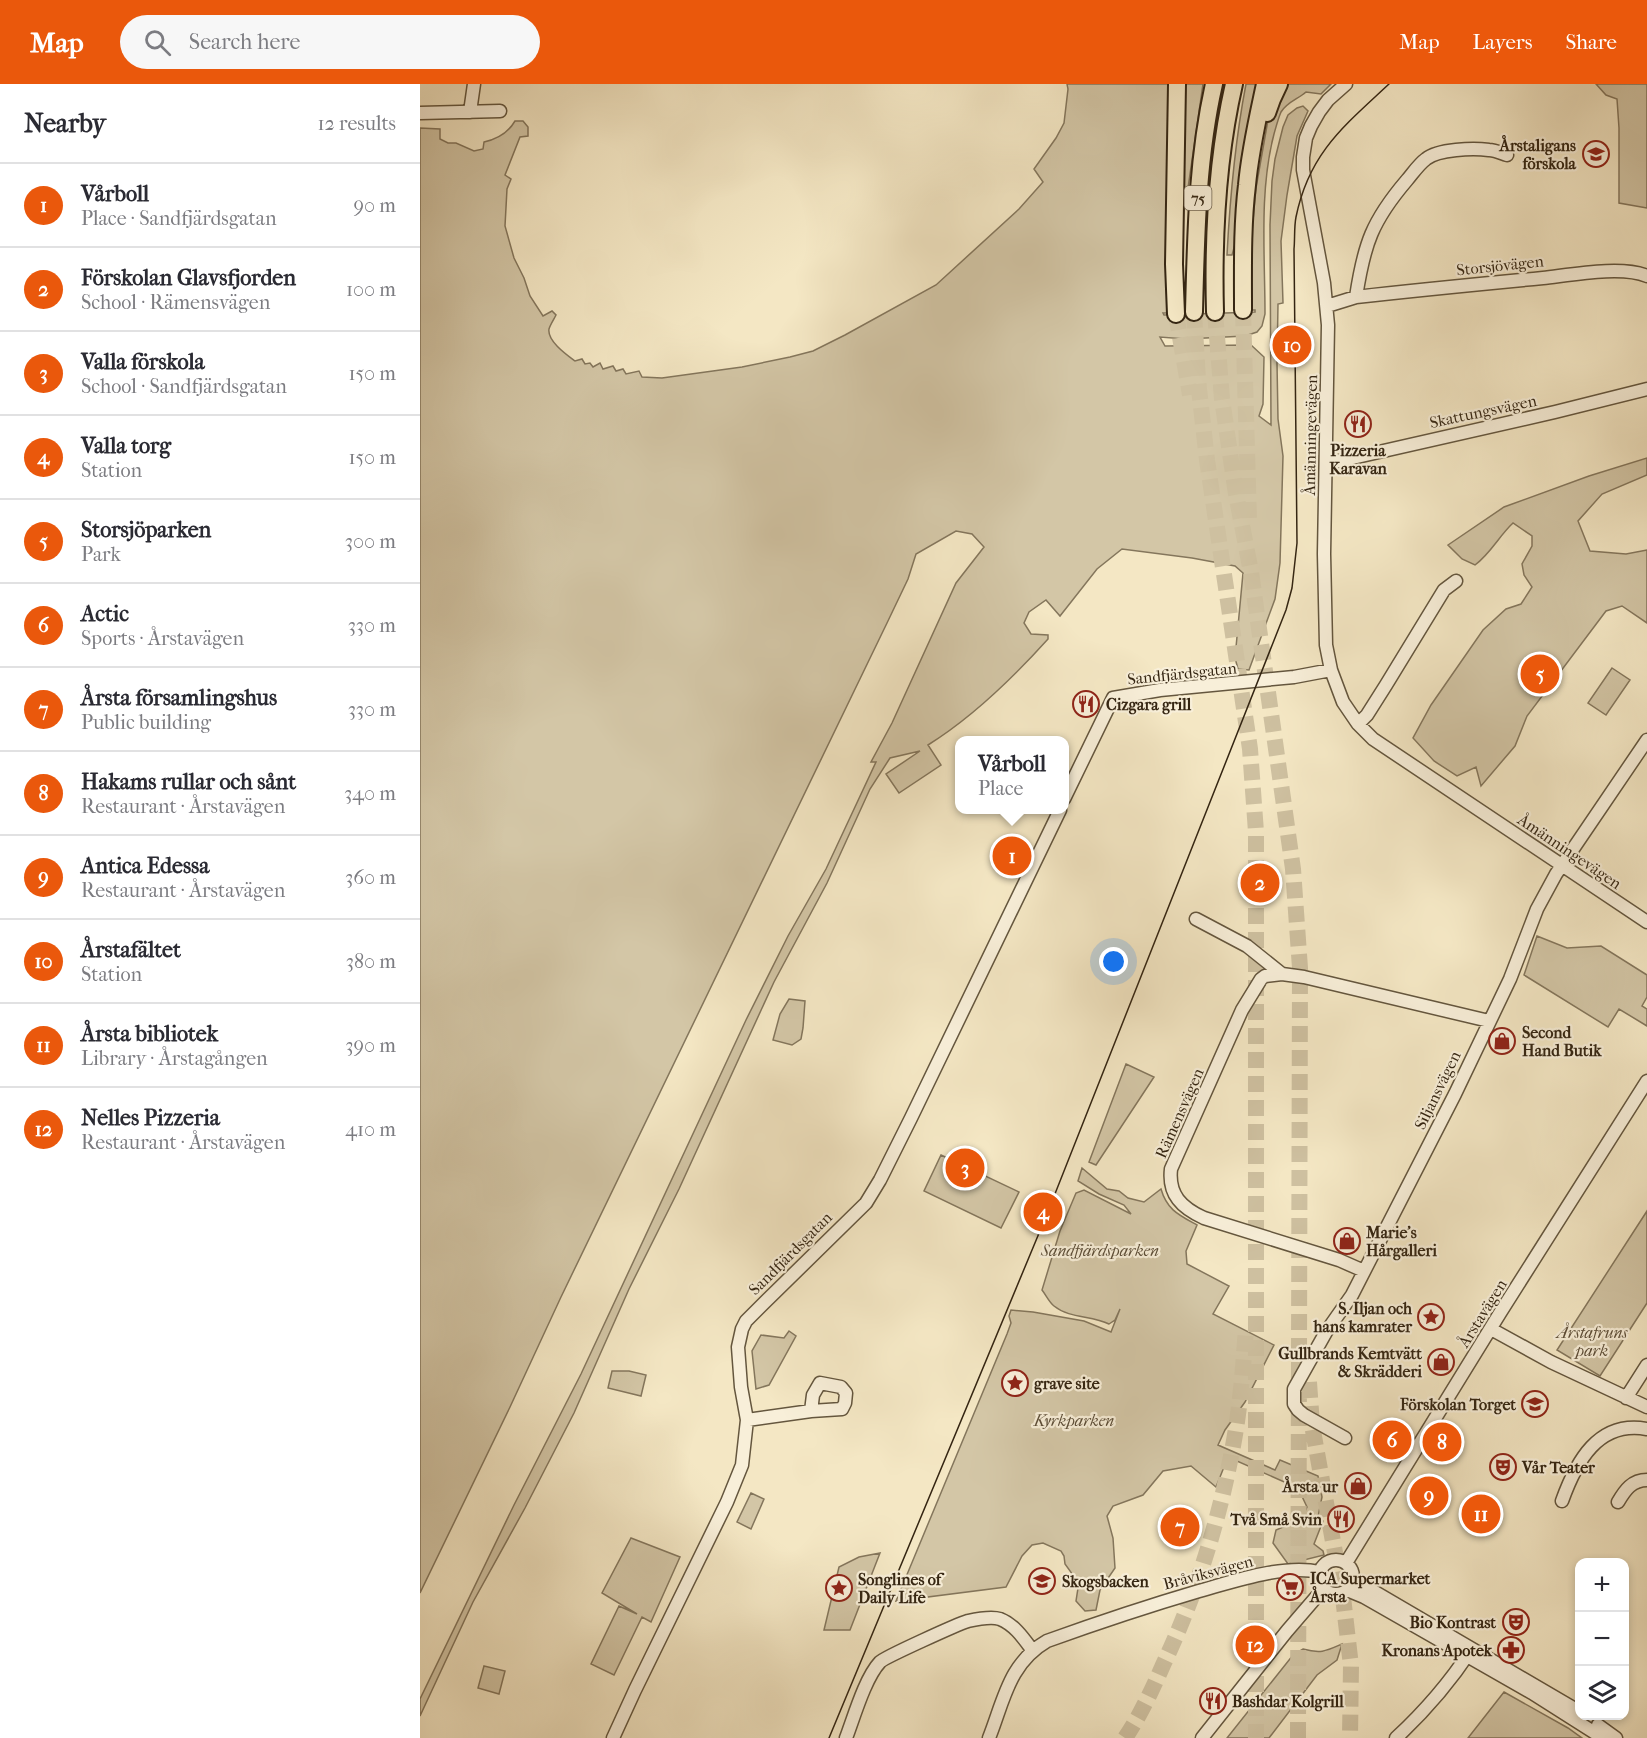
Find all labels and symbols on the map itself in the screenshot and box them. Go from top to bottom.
place label: Årstaligans förskola [1499,134,1577,173]
school or university icon: Årstaligans förskola [1581,139,1611,169]
road number: 75 [1184,186,1212,210]
street label: Storsjövägen [1456,251,1545,280]
pin: 10 [1272,322,1312,368]
street label: Åmänningevägen [1299,374,1321,497]
street label: Skattungsvägen [1428,391,1539,432]
restaurant icon: Pizzeria Karavan [1343,409,1373,439]
place label: Pizzeria Karavan [1329,441,1388,478]
pin: 5 [1520,652,1560,696]
street label: Sandfjärdsgatan [1126,658,1238,689]
restaurant icon: Cizgara grill [1071,689,1101,719]
place label: Cizgara grill [1106,695,1192,715]
street label: Åmänningevägen [1513,808,1626,894]
pin: 1 [992,834,1032,878]
pin: 2 [1240,860,1280,906]
your location [1099,947,1128,976]
place label: Second Hand Butik [1522,1023,1602,1060]
shop icon: Second Hand Butik [1487,1026,1517,1056]
street label: Siljansvägen [1410,1047,1465,1133]
street label: Rämensvägen [1151,1065,1208,1161]
pin: 3 [946,1146,984,1190]
pin: 4 [1024,1190,1062,1234]
street label: Sandfjärdsgatan [745,1207,836,1299]
place label: Marie’s Hårgalleri [1365,1223,1437,1261]
shop icon: Marie’s Hårgalleri [1332,1226,1362,1256]
park label: Sandfjärdsparken [1040,1241,1159,1260]
street label: Årstavägen [1453,1274,1511,1352]
place label: S. Iljan och hans kamrater [1312,1299,1413,1336]
place icon: S. Iljan och hans kamrater [1416,1302,1446,1332]
park label: Årstafruns park [1555,1322,1628,1360]
place label: Gullbrands Kemtvätt & Skrädderi [1278,1344,1422,1381]
shop icon: Gullbrands Kemtvätt & Skrädderi [1426,1347,1456,1377]
place icon: grave site [1000,1368,1030,1398]
place label: grave site [1034,1374,1100,1394]
school or university icon: Förskolan Torget [1520,1389,1550,1419]
place label: Förskolan Torget [1399,1395,1516,1415]
park label: Kyrkparken [1033,1411,1114,1430]
pin: 6 [1372,1418,1412,1462]
pin: 8 [1422,1420,1462,1464]
theatre icon: Vår Teater [1488,1452,1518,1482]
place label: Vår Teater [1521,1458,1596,1477]
shop icon: Årsta ur [1343,1471,1373,1501]
pin: 9 [1410,1474,1448,1518]
place label: Årsta ur [1282,1475,1339,1496]
pin: 11 [1462,1492,1500,1536]
pin: 7 [1160,1504,1200,1550]
restaurant icon: Två Små Svin [1326,1504,1356,1534]
place label: Två Små Svin [1229,1510,1323,1529]
street label: Bråviksvägen [1161,1551,1256,1594]
school or university icon: Skogsbacken [1027,1566,1057,1596]
place label: ICA Supermarket Årsta [1309,1569,1431,1606]
place label: Songlines of Daily Life [858,1570,945,1608]
place label: Skogsbacken [1062,1572,1150,1592]
supermarket icon: ICA Supermarket Årsta [1275,1572,1305,1602]
place icon: Songlines of Daily Life [824,1573,854,1603]
theatre icon: Bio Kontrast [1501,1607,1531,1637]
place label: Bio Kontrast [1409,1613,1496,1632]
pin: 12 [1236,1622,1274,1668]
pharmacy icon: Kronans Apotek [1496,1635,1526,1665]
place label: Kronans Apotek [1381,1641,1493,1661]
restaurant icon: Bashdar Kolgrill [1198,1686,1228,1716]
place label: Bashdar Kolgrill [1232,1692,1344,1712]

